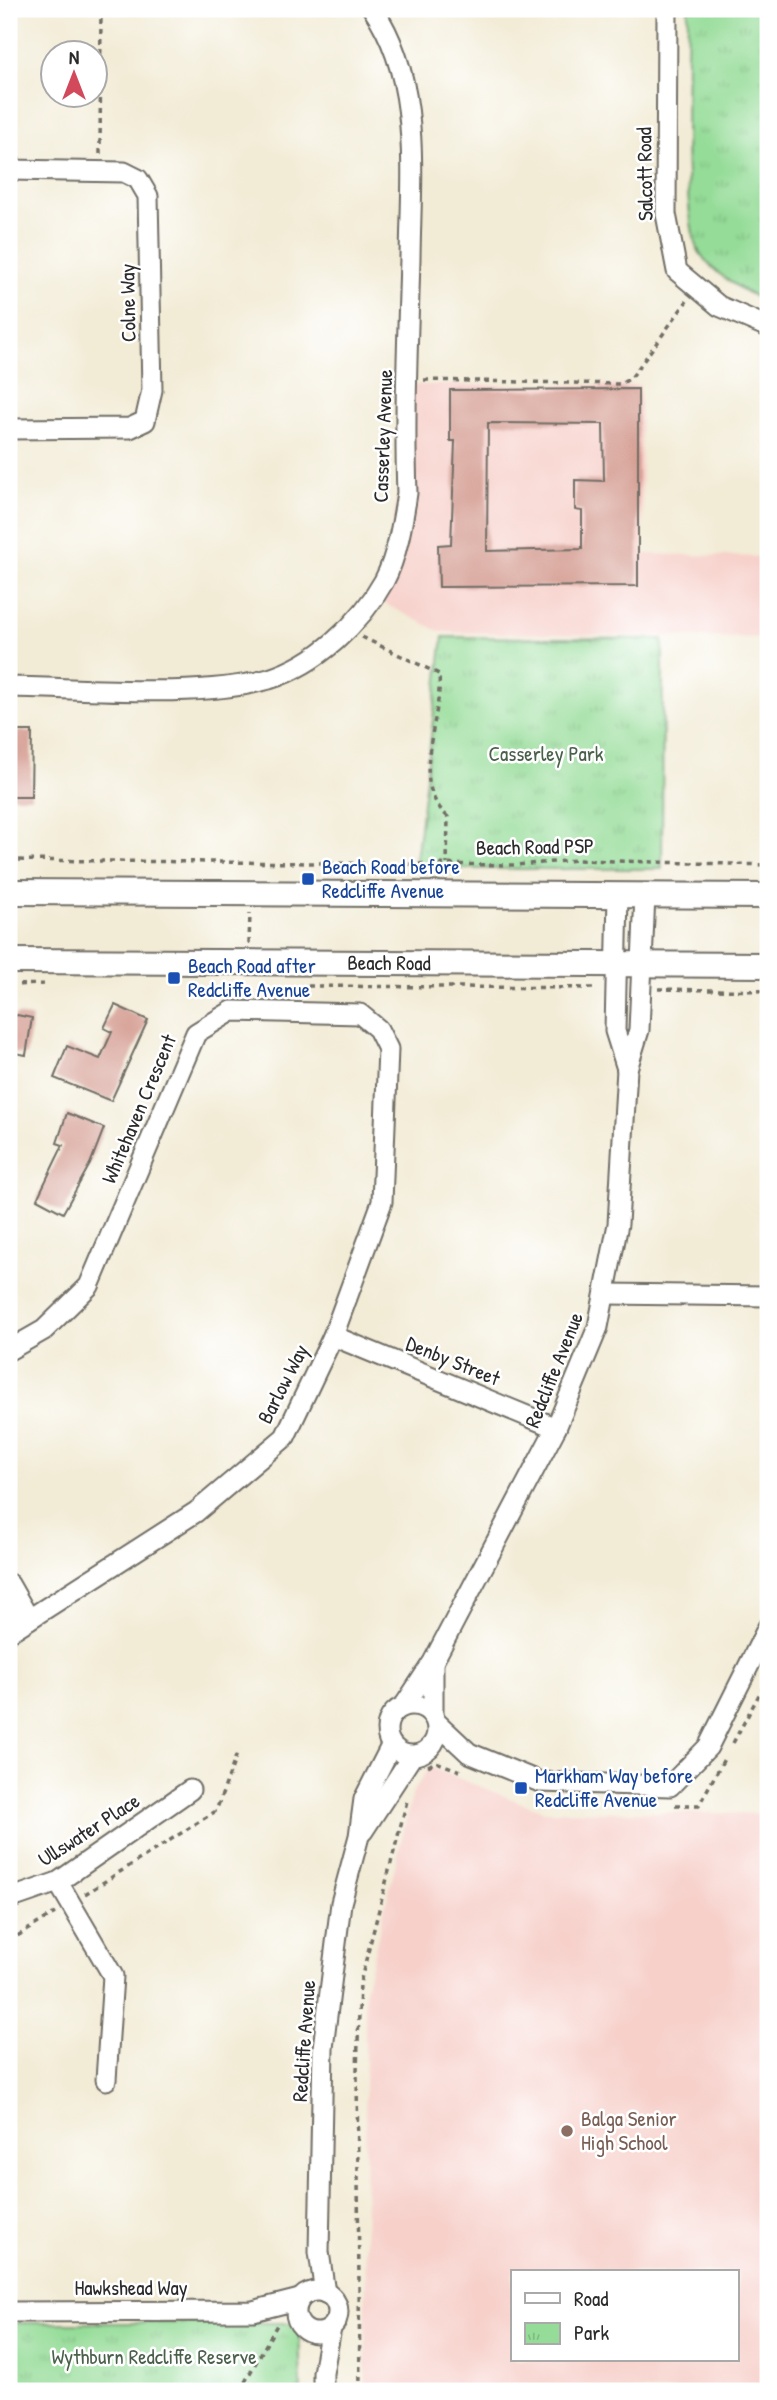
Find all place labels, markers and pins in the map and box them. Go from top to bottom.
place label: Beach Road before Redcliffe Avenue [322,852,460,905]
marker: Beach Road before Redcliffe Avenue [300,871,316,887]
place label: Beach Road after Redcliffe Avenue [188,951,316,1004]
marker: Beach Road after Redcliffe Avenue [166,970,182,986]
place label: Markham Way before Redcliffe Avenue [535,1761,693,1814]
marker: Markham Way before Redcliffe Avenue [513,1780,529,1796]
place label: Balga Senior High School [581,2104,677,2157]
marker: Balga Senior High School [559,2123,575,2139]

